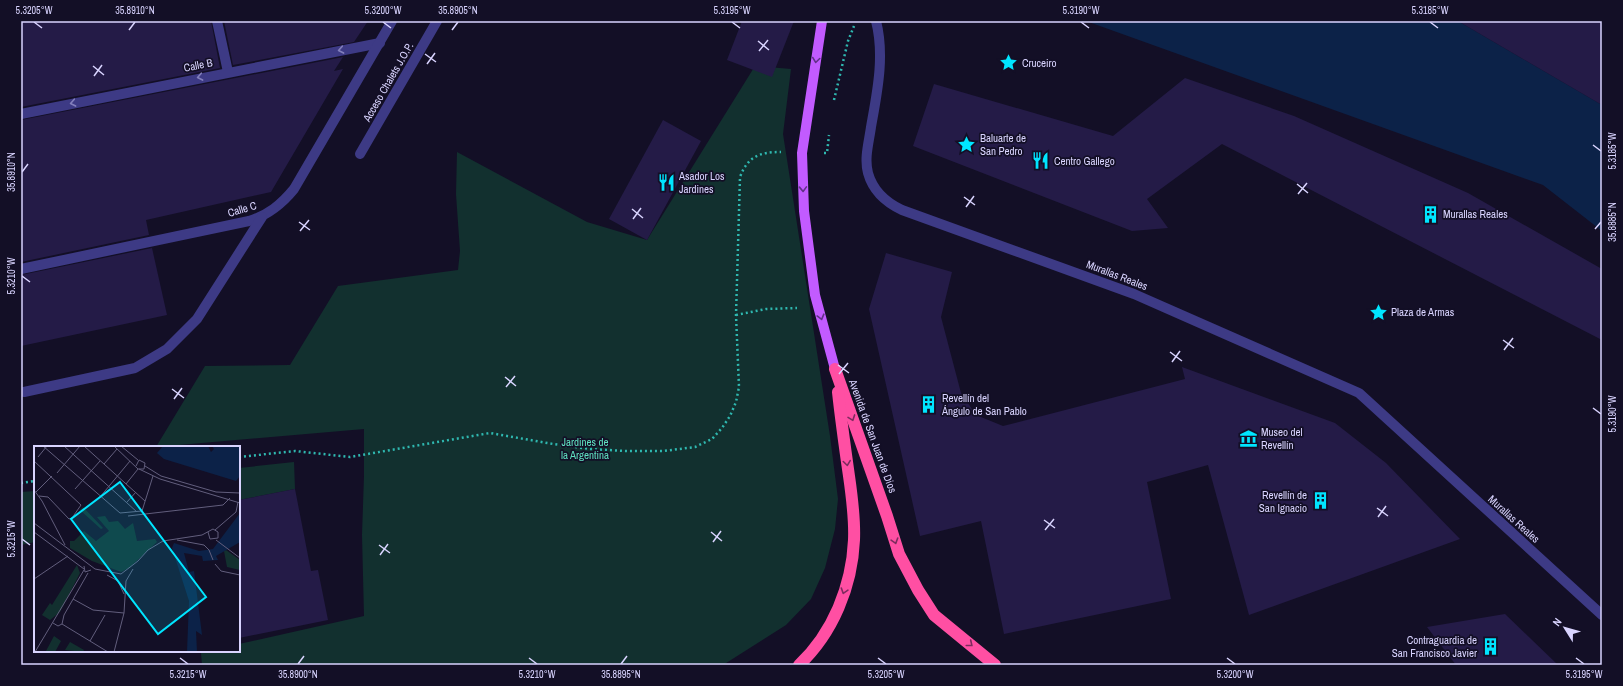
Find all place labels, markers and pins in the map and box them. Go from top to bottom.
place icon: Cruceiro [999,53,1019,73]
place label: Cruceiro [1022,56,1057,70]
place label: Baluarte de San Pedro [980,131,1026,158]
place icon: Baluarte de San Pedro [957,134,977,154]
restaurant icon: Centro Gallego [1031,151,1051,171]
place label: Centro Gallego [1054,154,1115,168]
place label: Asador Los Jardines [678,169,725,196]
restaurant icon: Asador Los Jardines [656,172,676,192]
building icon: Murallas Reales [1420,204,1440,224]
place label: Murallas Reales [1443,207,1508,221]
place icon: Plaza de Armas [1368,302,1388,322]
place label: Plaza de Armas [1391,305,1455,319]
place label: Revellín del Ángulo de San Pablo [941,391,1027,418]
building icon: Revellín del Ángulo de San Pablo [919,394,939,414]
place label: Museo del Revellín [1261,425,1303,452]
museum icon: Museo del Revellín [1238,428,1258,448]
place label: Revellín de San Ignacio [1259,488,1307,515]
building icon: Revellín de San Ignacio [1310,491,1330,511]
place label: Contraguardia de San Francisco Javier [1392,633,1477,660]
building icon: Contraguardia de San Francisco Javier [1480,636,1500,656]

